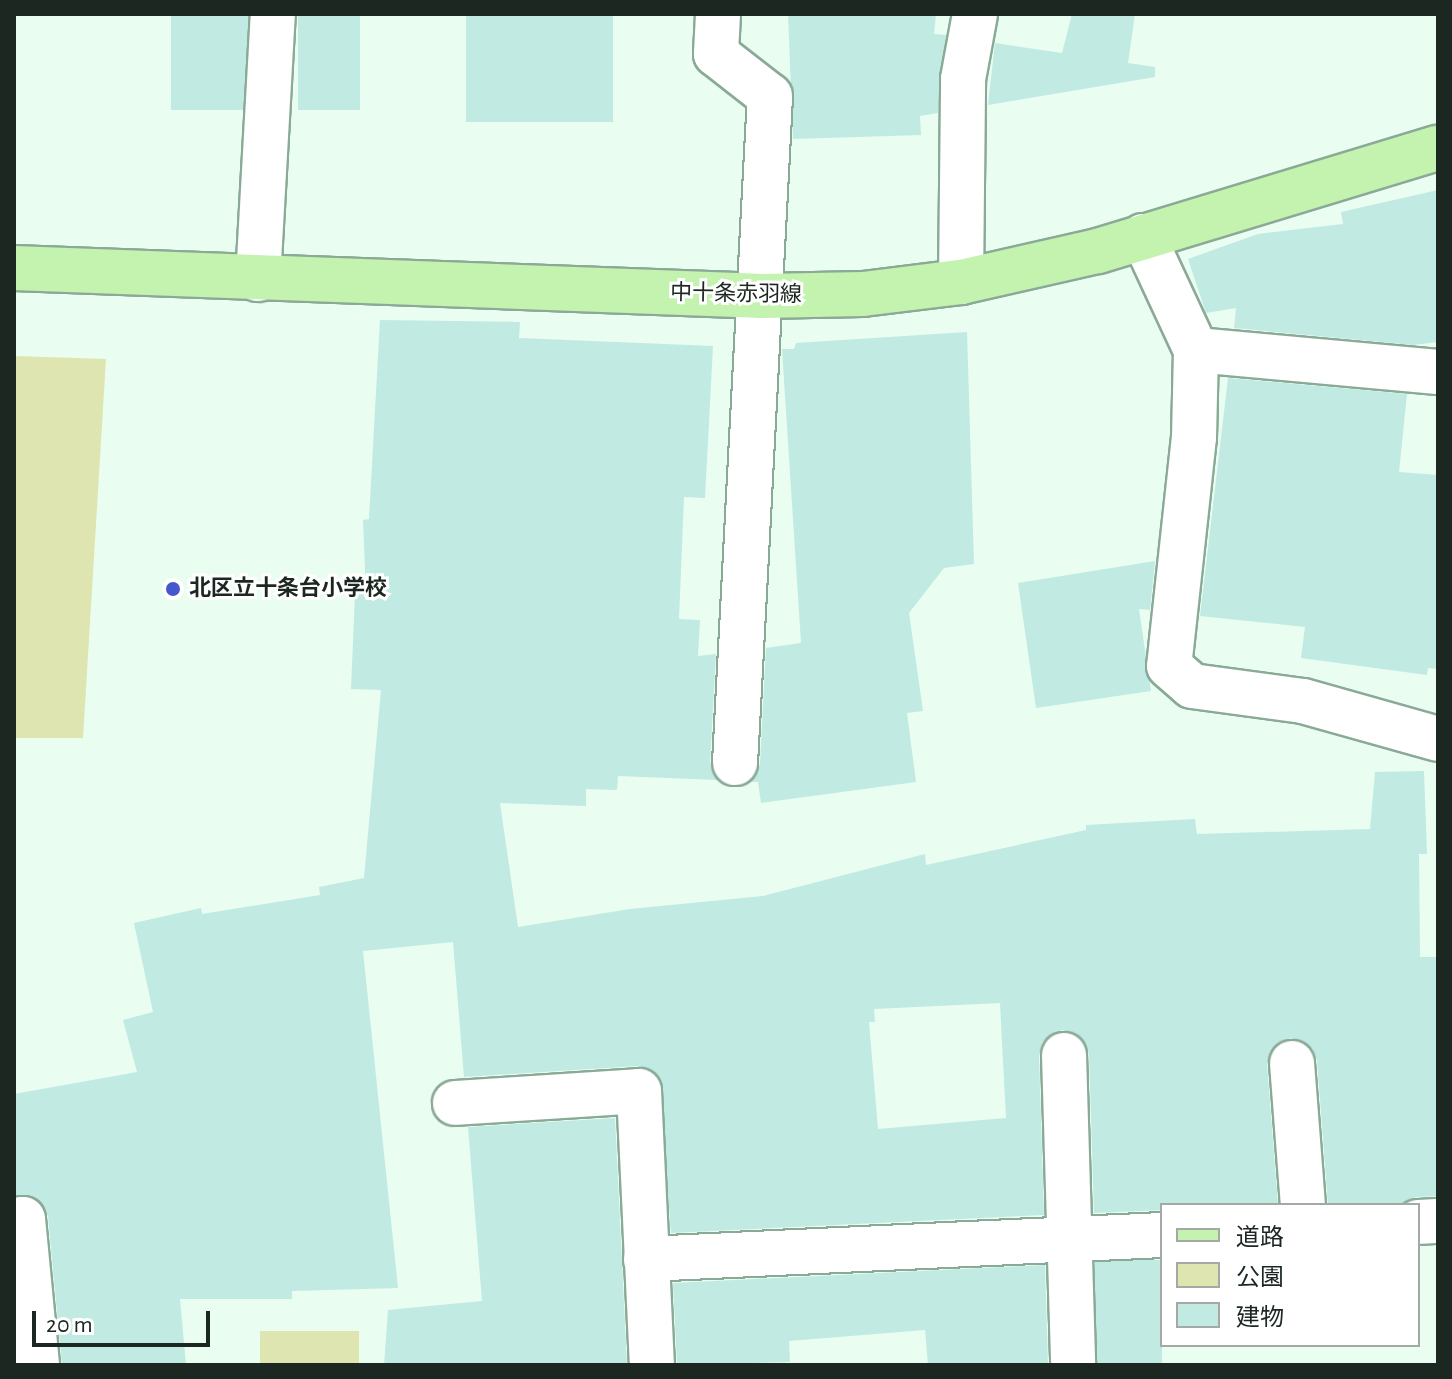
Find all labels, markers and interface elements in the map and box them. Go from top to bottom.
street label: 中十条赤羽線 [670,280,802,308]
place label: 北区立十条台小学校 [189,576,387,602]
marker: 北区立十条台小学校 [164,580,182,598]
legend [1160,1203,1420,1347]
text: 道路 [1236,1226,1284,1250]
text: 公園 [1236,1266,1284,1290]
scale bar [36,1295,214,1345]
text: 建物 [1236,1306,1284,1330]
text: 20 m [46,1313,93,1337]

